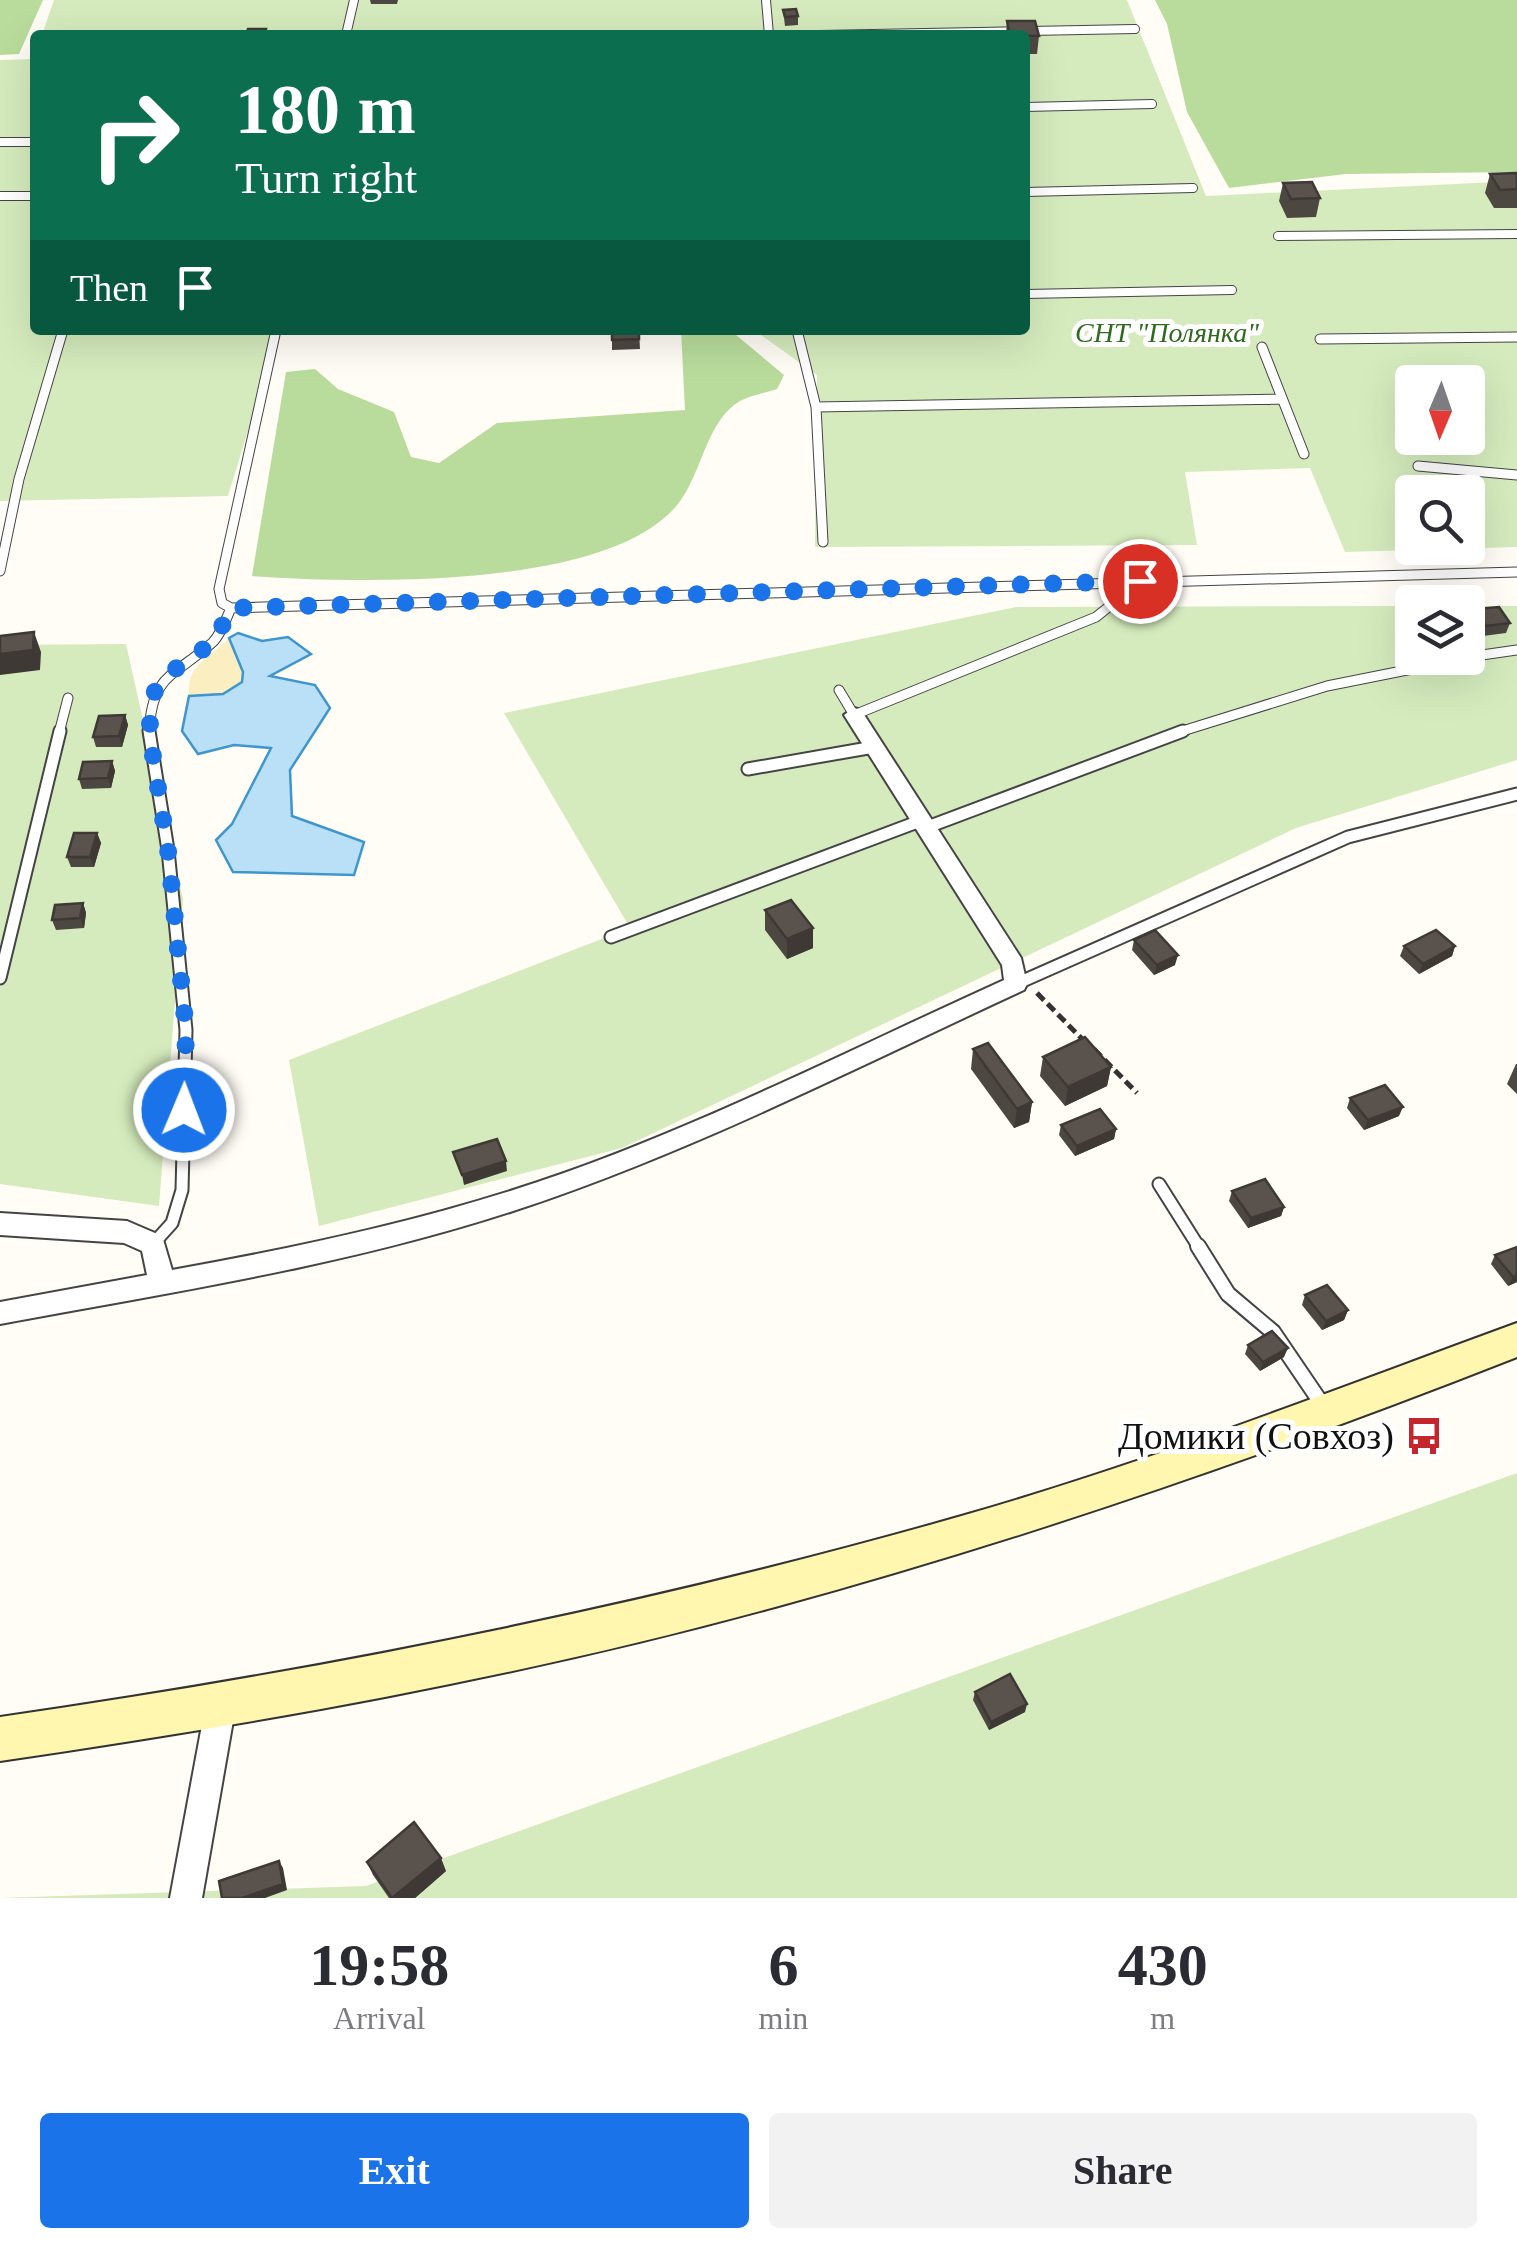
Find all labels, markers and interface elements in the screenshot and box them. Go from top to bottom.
icon: right [70,70,200,200]
text: 180 m [235,71,416,148]
text: Turn right [235,153,417,203]
icon: arrive [168,260,223,315]
text: Then [70,267,148,309]
park label: СНТ "Полянка" [1075,317,1259,348]
north arrow [1395,365,1485,455]
map controls [1395,365,1485,675]
button: search [1395,475,1485,565]
pin [1098,539,1183,624]
icon: arrive [1113,554,1168,609]
button: layers [1395,585,1485,675]
position arrow [132,1058,236,1162]
place label: Домики (Совхоз) [1118,1415,1394,1458]
bus stop icon: Домики (Совхоз) [1403,1415,1445,1457]
text: 19:58 [309,1932,449,1998]
text: 6 [768,1932,798,1998]
text: 430 [1118,1932,1208,1998]
text: Arrival [333,2000,425,2036]
text: min [759,2000,808,2036]
text: m [1150,2000,1175,2036]
button: Exit [40,2113,749,2228]
button: Share [769,2113,1477,2228]

